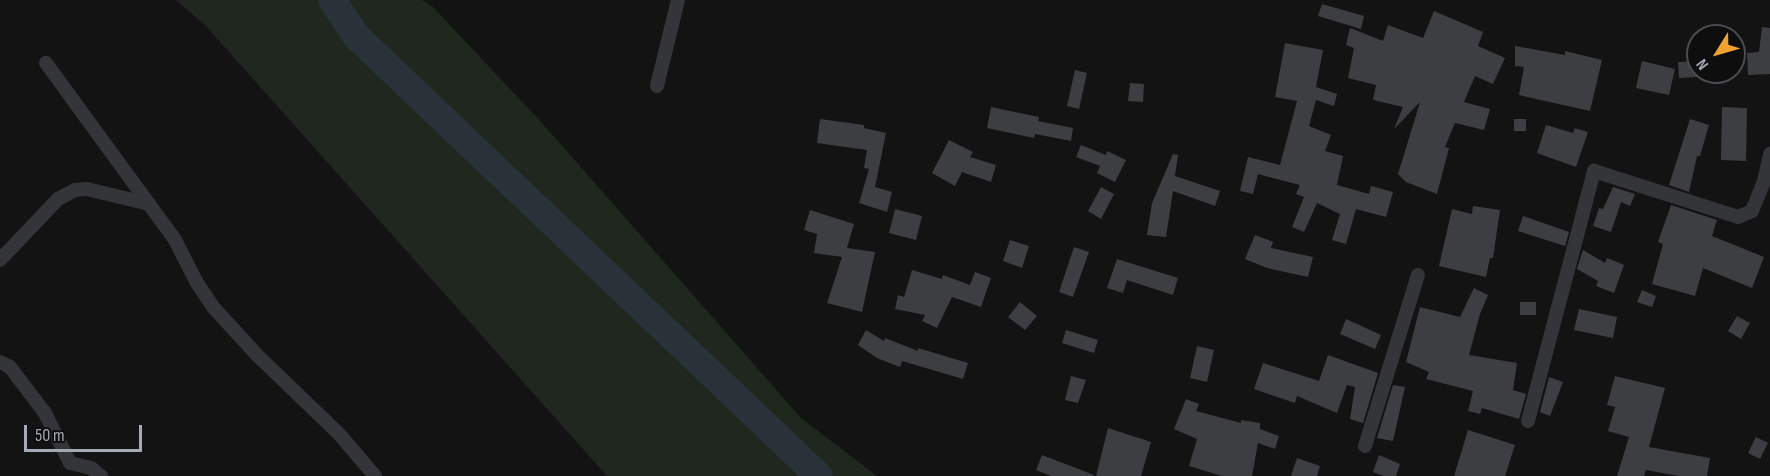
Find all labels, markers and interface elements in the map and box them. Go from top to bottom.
north arrow [1686,24,1746,84]
text: N [1693,55,1713,73]
scale bar [27,413,146,451]
text: 50 m [35,425,65,446]

